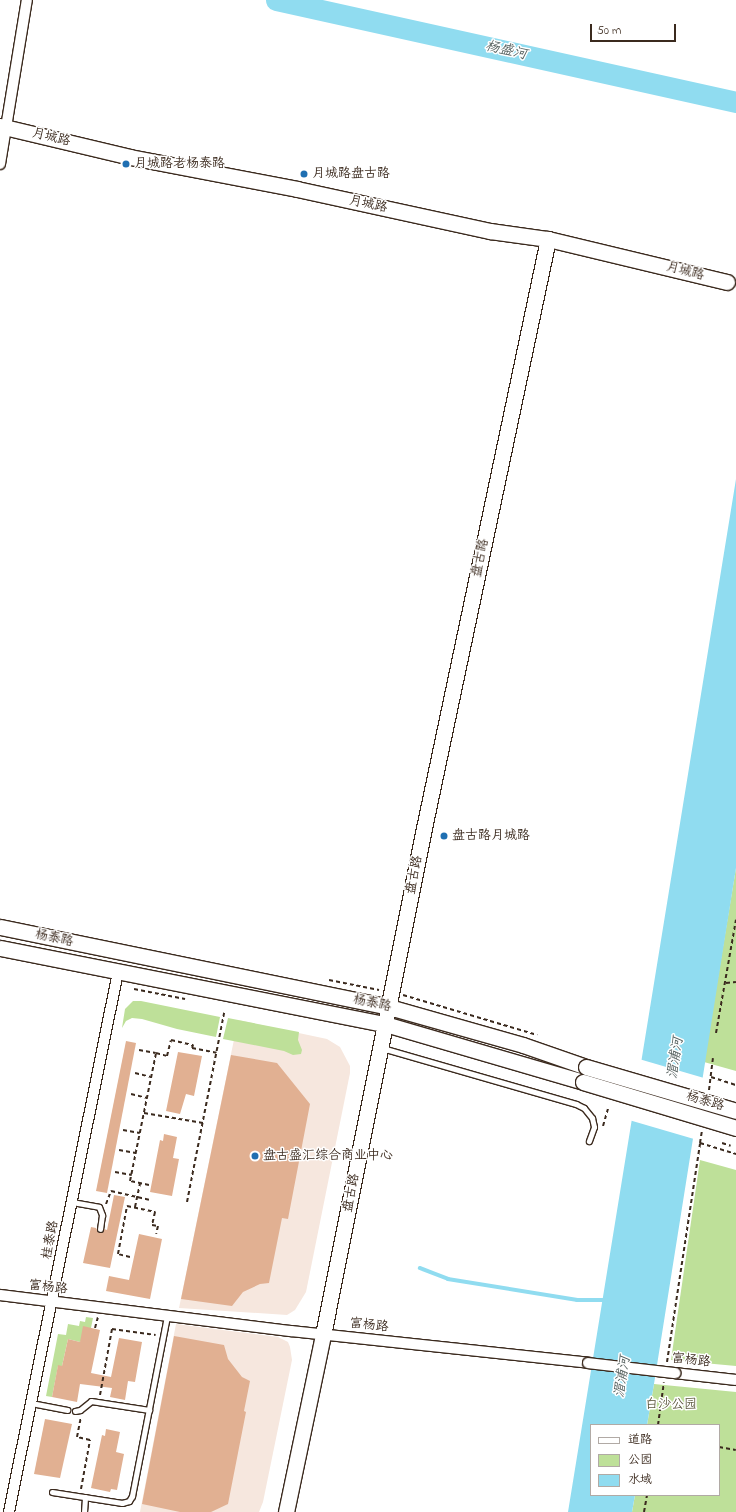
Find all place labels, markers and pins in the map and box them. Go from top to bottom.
place label: 月城路老杨泰路 [134,156,225,172]
marker: 月城路老杨泰路 [121,159,131,169]
place label: 月城路盘古路 [312,166,390,182]
marker: 月城路盘古路 [299,169,309,179]
place label: 盘古路月城路 [452,828,530,844]
marker: 盘古路月城路 [439,831,449,841]
place label: 盘古盛汇综合商业中心 [263,1148,393,1164]
marker: 盘古盛汇综合商业中心 [250,1151,260,1161]

